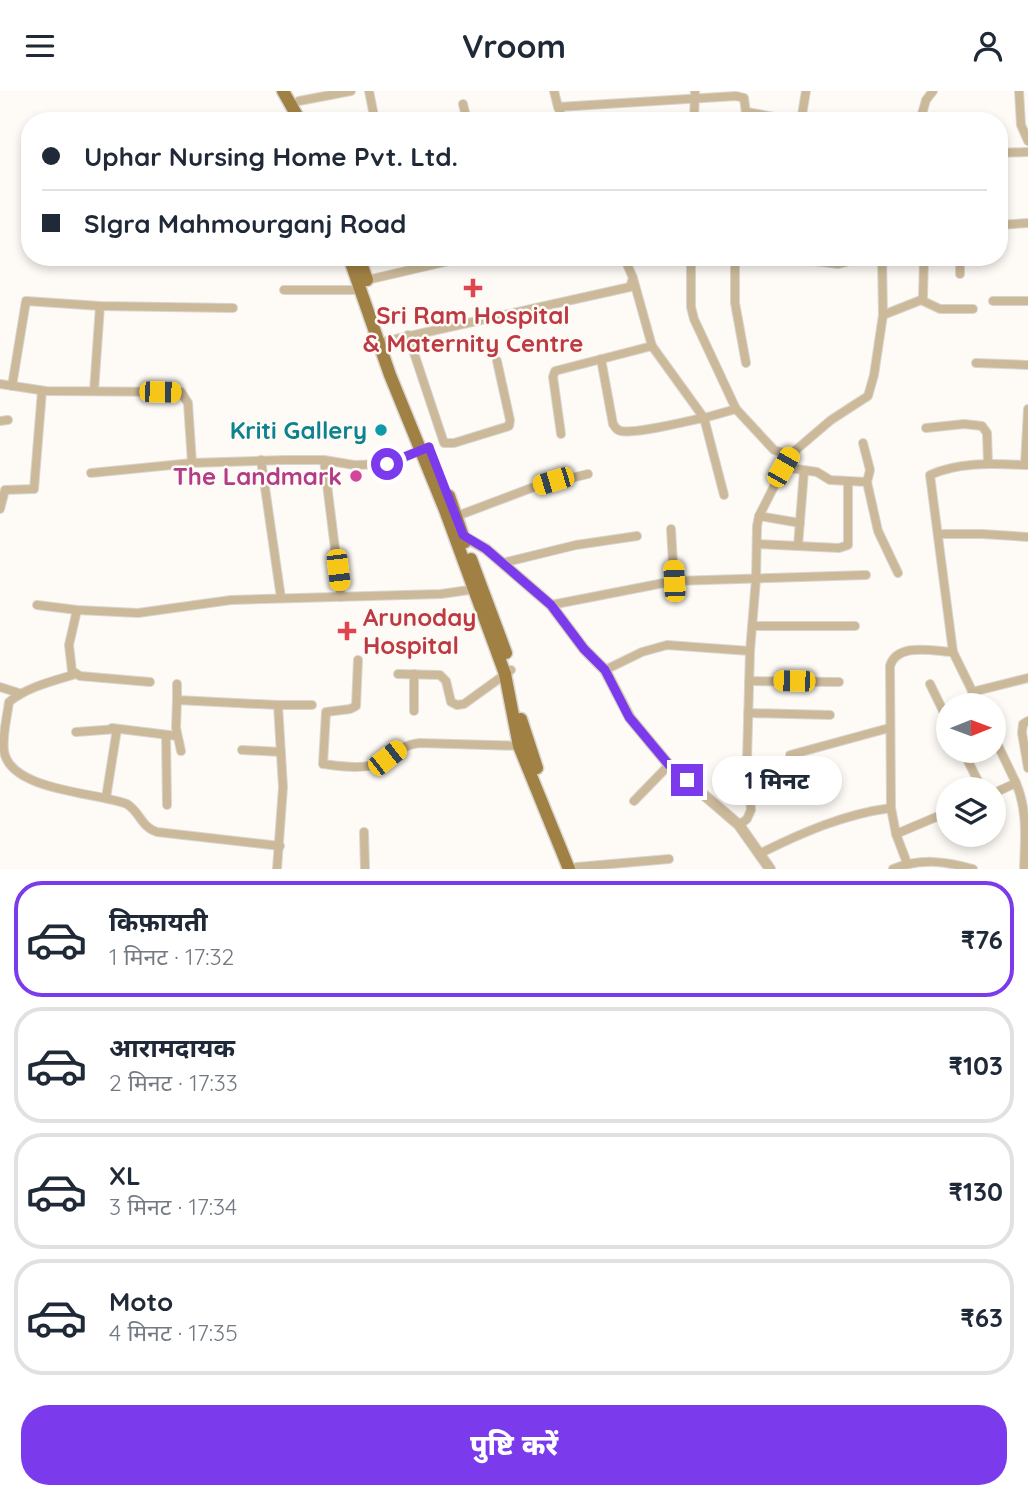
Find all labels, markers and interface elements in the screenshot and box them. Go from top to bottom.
text: Vroom [462,26,566,66]
icon: menu [21,27,59,65]
icon: person [969,27,1007,65]
text: Uphar Nursing Home Pvt. Ltd. [84,140,458,173]
text: SIgra Mahmourganj Road [84,207,406,240]
marker: Sri Ram Hospital & Maternity Centre [463,278,483,298]
place label: Sri Ram Hospital & Maternity Centre [363,300,583,358]
car [139,381,182,403]
place label: Kriti Gallery [230,415,367,445]
marker: Kriti Gallery [373,422,389,438]
car [764,444,803,490]
route start [371,448,403,480]
place label: The Landmark [173,461,342,491]
car [530,465,577,497]
marker: The Landmark [348,468,364,484]
car [326,548,351,592]
car [663,559,686,603]
place label: Arunoday Hospital [363,602,476,660]
marker: Arunoday Hospital [337,621,357,641]
car [773,670,816,692]
north arrow [936,693,1006,763]
map controls [936,693,1006,847]
car [364,737,411,779]
callout: 1 मिनट [712,755,841,805]
route end [671,764,703,796]
text: 1 मिनट [745,766,809,795]
button: layers [936,777,1006,847]
text: किफ़ायती [109,905,208,938]
icon: car [25,908,88,971]
text: ₹76 [961,923,1003,956]
text: 1 मिनट · 17:32 [109,942,234,971]
text: आरामदायक [109,1031,235,1064]
icon: car [25,1034,88,1097]
text: ₹103 [949,1049,1003,1082]
text: 2 मिनट · 17:33 [109,1068,238,1097]
text: XL [109,1159,141,1192]
icon: car [25,1160,88,1223]
text: ₹130 [949,1175,1003,1208]
text: 3 मिनट · 17:34 [109,1192,237,1221]
text: Moto [109,1285,173,1318]
icon: car [25,1286,88,1349]
text: ₹63 [960,1301,1003,1334]
text: 4 मिनट · 17:35 [109,1318,238,1347]
button: पुष्टि करें [21,1405,1007,1485]

